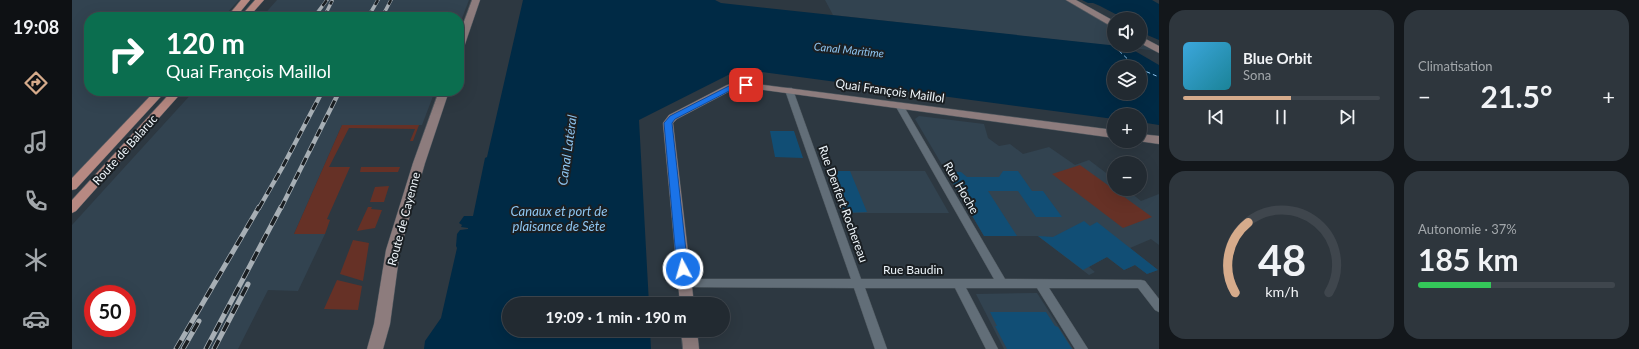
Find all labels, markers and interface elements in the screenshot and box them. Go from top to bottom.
map controls [1107,12,1147,196]
button: sound [1107,12,1147,52]
text: 19:08 [13,16,59,38]
text: 120 m [166,26,245,60]
icon: right [100,28,152,80]
water label: Canal Maritime [813,39,885,60]
text: Blue Orbit [1243,49,1312,67]
text: Climatisation [1418,58,1493,74]
text: Quai François Maillol [166,60,331,82]
button: layers [1107,60,1147,100]
text: Sona [1243,67,1271,83]
pin [729,68,763,102]
icon: directions [22,69,50,97]
icon: arrive [735,74,757,96]
street label: Quai François Maillol [835,75,946,106]
text: 21.5° [1481,78,1552,114]
text: − [1418,83,1431,110]
text: + [1602,83,1615,110]
icon: previous [1205,106,1227,128]
icon: pause [1270,106,1292,128]
icon: next [1336,106,1358,128]
button: + [1107,108,1147,148]
street label: Route de Balaruc [89,111,160,188]
water label: Canal Latéral [554,114,580,186]
icon: music [22,128,50,156]
street label: Rue Denfert Rochereau [815,143,872,264]
button: − [1107,156,1147,196]
street label: Rue Hoche [940,159,982,217]
street label: Route de Cayenne [384,170,423,267]
icon: phone [22,187,50,215]
water label: Canaux et port de plaisance de Sète [511,203,607,234]
text: Autonomie · 37% [1418,221,1517,237]
text: 48 [1257,235,1306,285]
text: 185 km [1418,241,1519,277]
icon: climate [22,246,50,274]
position arrow [662,248,704,290]
street label: Rue Baudin [883,262,943,277]
text: km/h [1265,282,1298,299]
speed limit sign: 50 [84,285,136,337]
icon: car [22,305,50,333]
text: 19:09 · 1 min · 190 m [546,308,686,326]

